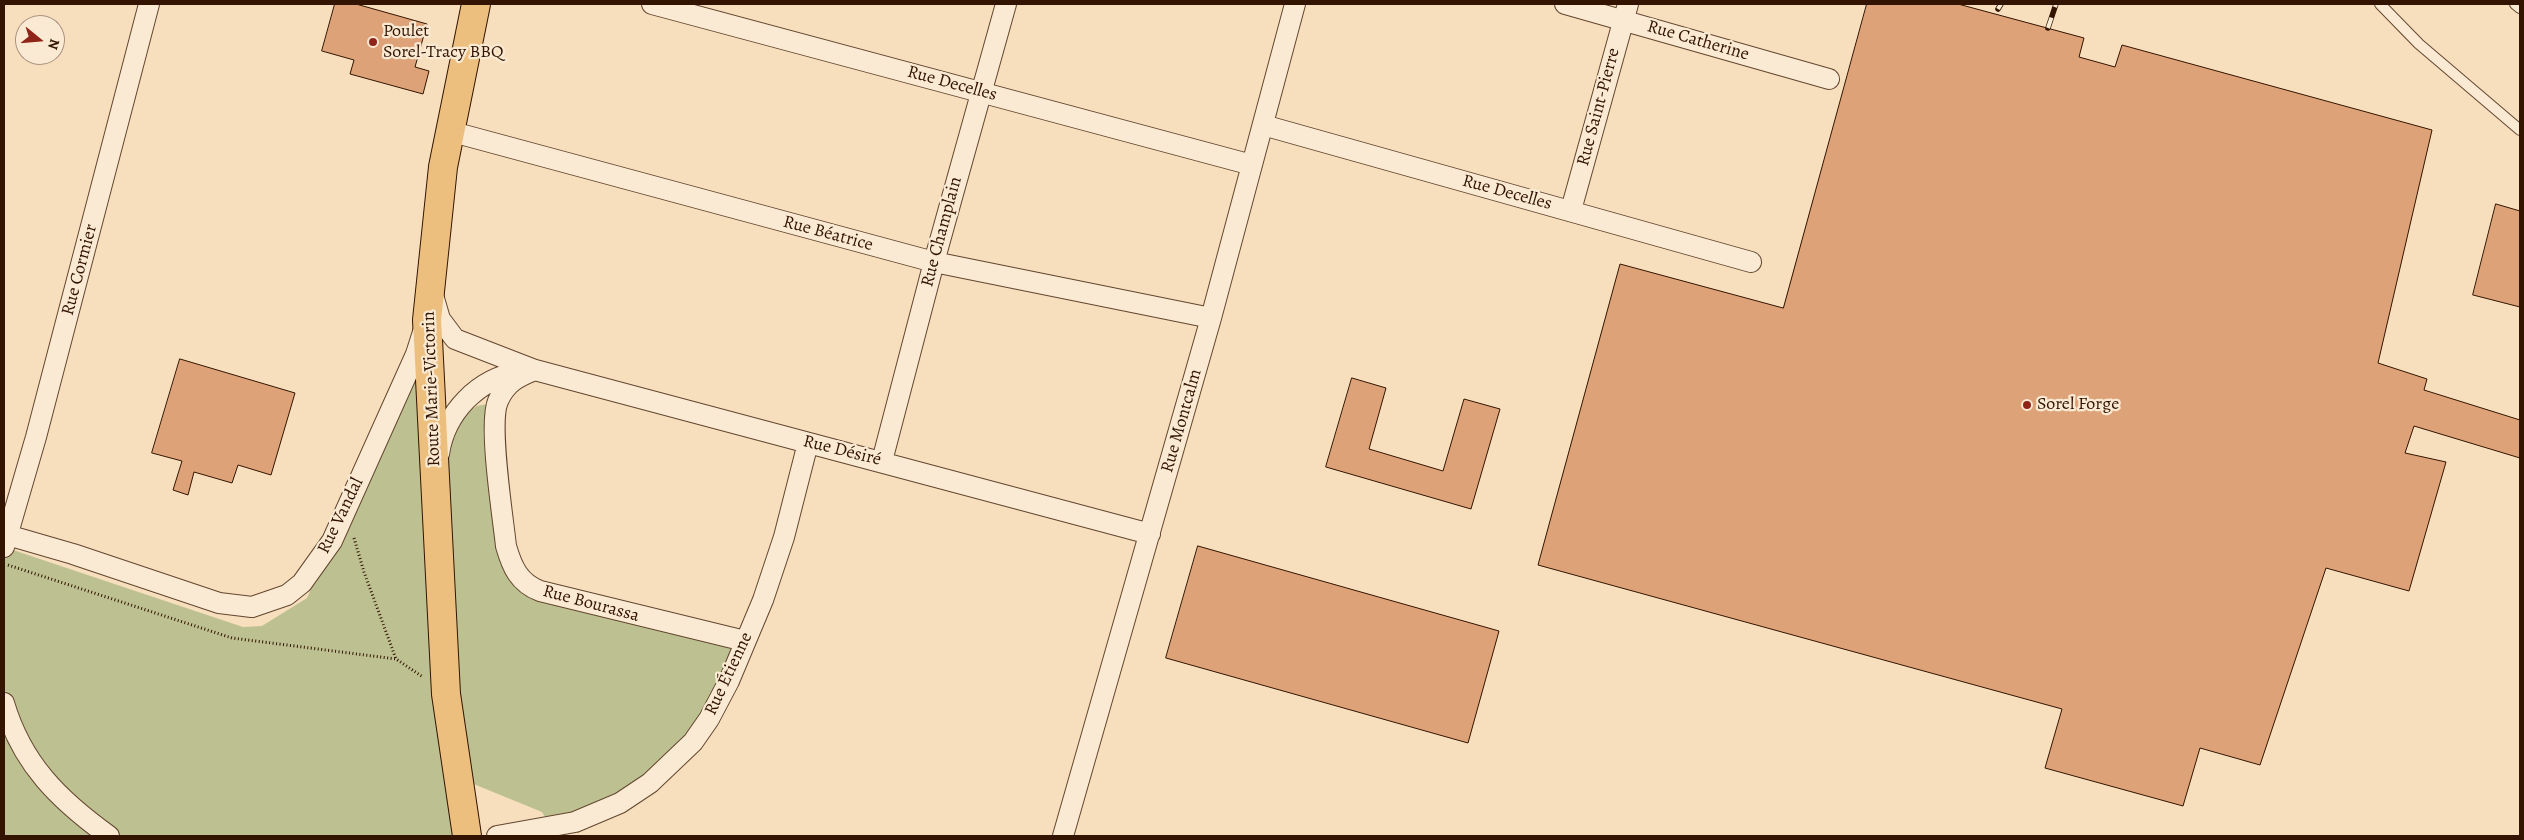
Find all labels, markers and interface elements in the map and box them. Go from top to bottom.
north arrow [15,15,65,65]
street label: Rue Catherine [1645,16,1751,66]
place label: Poulet Sorel-Tracy BBQ [383,21,504,64]
marker: Poulet Sorel-Tracy BBQ [367,36,379,48]
text: N [43,37,64,52]
street label: Rue Saint-Pierre [1573,46,1625,168]
street label: Rue Decelles [905,62,999,106]
street label: Rue Decelles [1460,171,1554,215]
street label: Rue Champlain [917,174,967,290]
street label: Rue Béatrice [781,212,875,256]
street label: Rue Cormier [57,222,103,318]
street label: Route Marie-Victorin [418,311,446,467]
street label: Rue Montcalm [1157,367,1207,475]
place label: Sorel Forge [2037,394,2119,416]
marker: Sorel Forge [2021,399,2033,411]
street label: Rue Désiré [801,431,883,471]
street label: Rue Vandal [313,474,369,558]
street label: Rue Bourassa [540,581,642,627]
street label: Rue Étienne [700,629,758,719]

